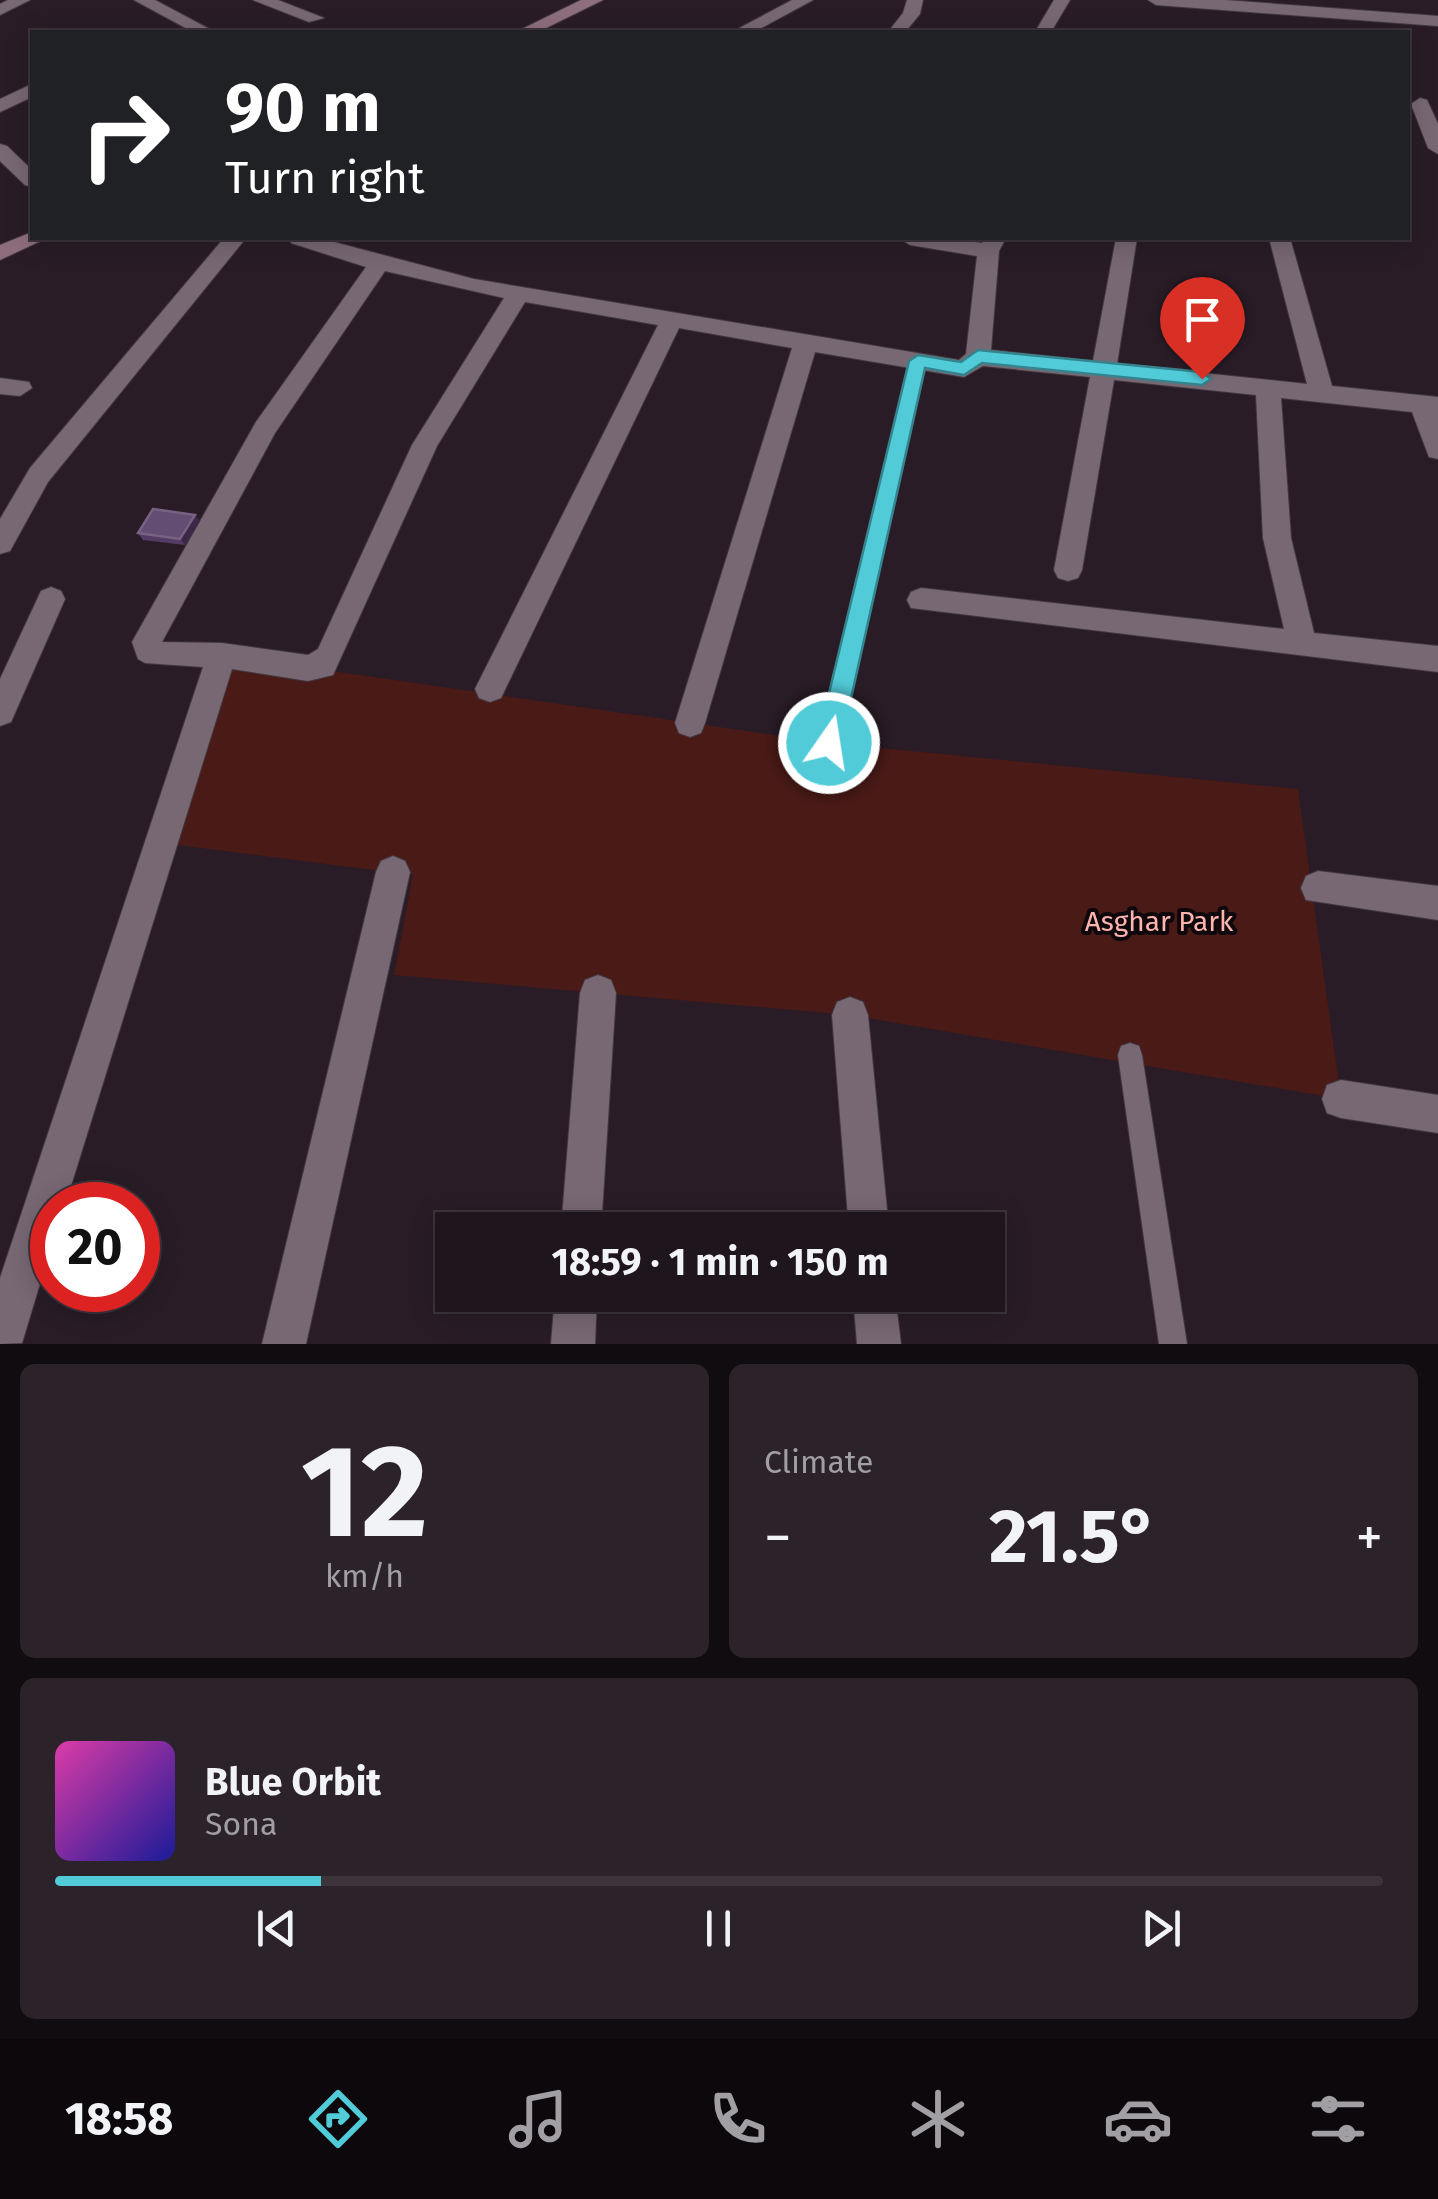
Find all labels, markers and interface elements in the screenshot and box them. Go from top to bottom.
text: 90 m [225,66,381,150]
icon: right [60,70,190,200]
text: Turn right [225,151,424,205]
pin [1160,277,1245,380]
icon: arrive [1175,292,1230,347]
position arrow [777,691,881,795]
park label: Asghar Park [1085,905,1234,938]
speed limit sign: 20 [30,1182,160,1312]
text: 18:59 · 1 min · 150 m [551,1239,889,1285]
text: 12 [301,1414,428,1570]
text: Climate [764,1443,873,1481]
text: 21.5° [989,1492,1158,1582]
text: − [764,1505,792,1571]
text: + [1356,1505,1383,1571]
text: km/h [325,1557,404,1595]
text: Blue Orbit [205,1759,381,1805]
text: Sona [205,1805,277,1843]
icon: previous [249,1901,304,1956]
icon: pause [691,1901,746,1956]
icon: next [1134,1901,1189,1956]
icon: directions [303,2084,373,2154]
icon: music [503,2084,573,2154]
icon: phone [703,2084,773,2154]
icon: climate [903,2084,973,2154]
icon: car [1103,2084,1173,2154]
icon: filters [1303,2084,1373,2154]
text: 18:58 [65,2092,173,2146]

